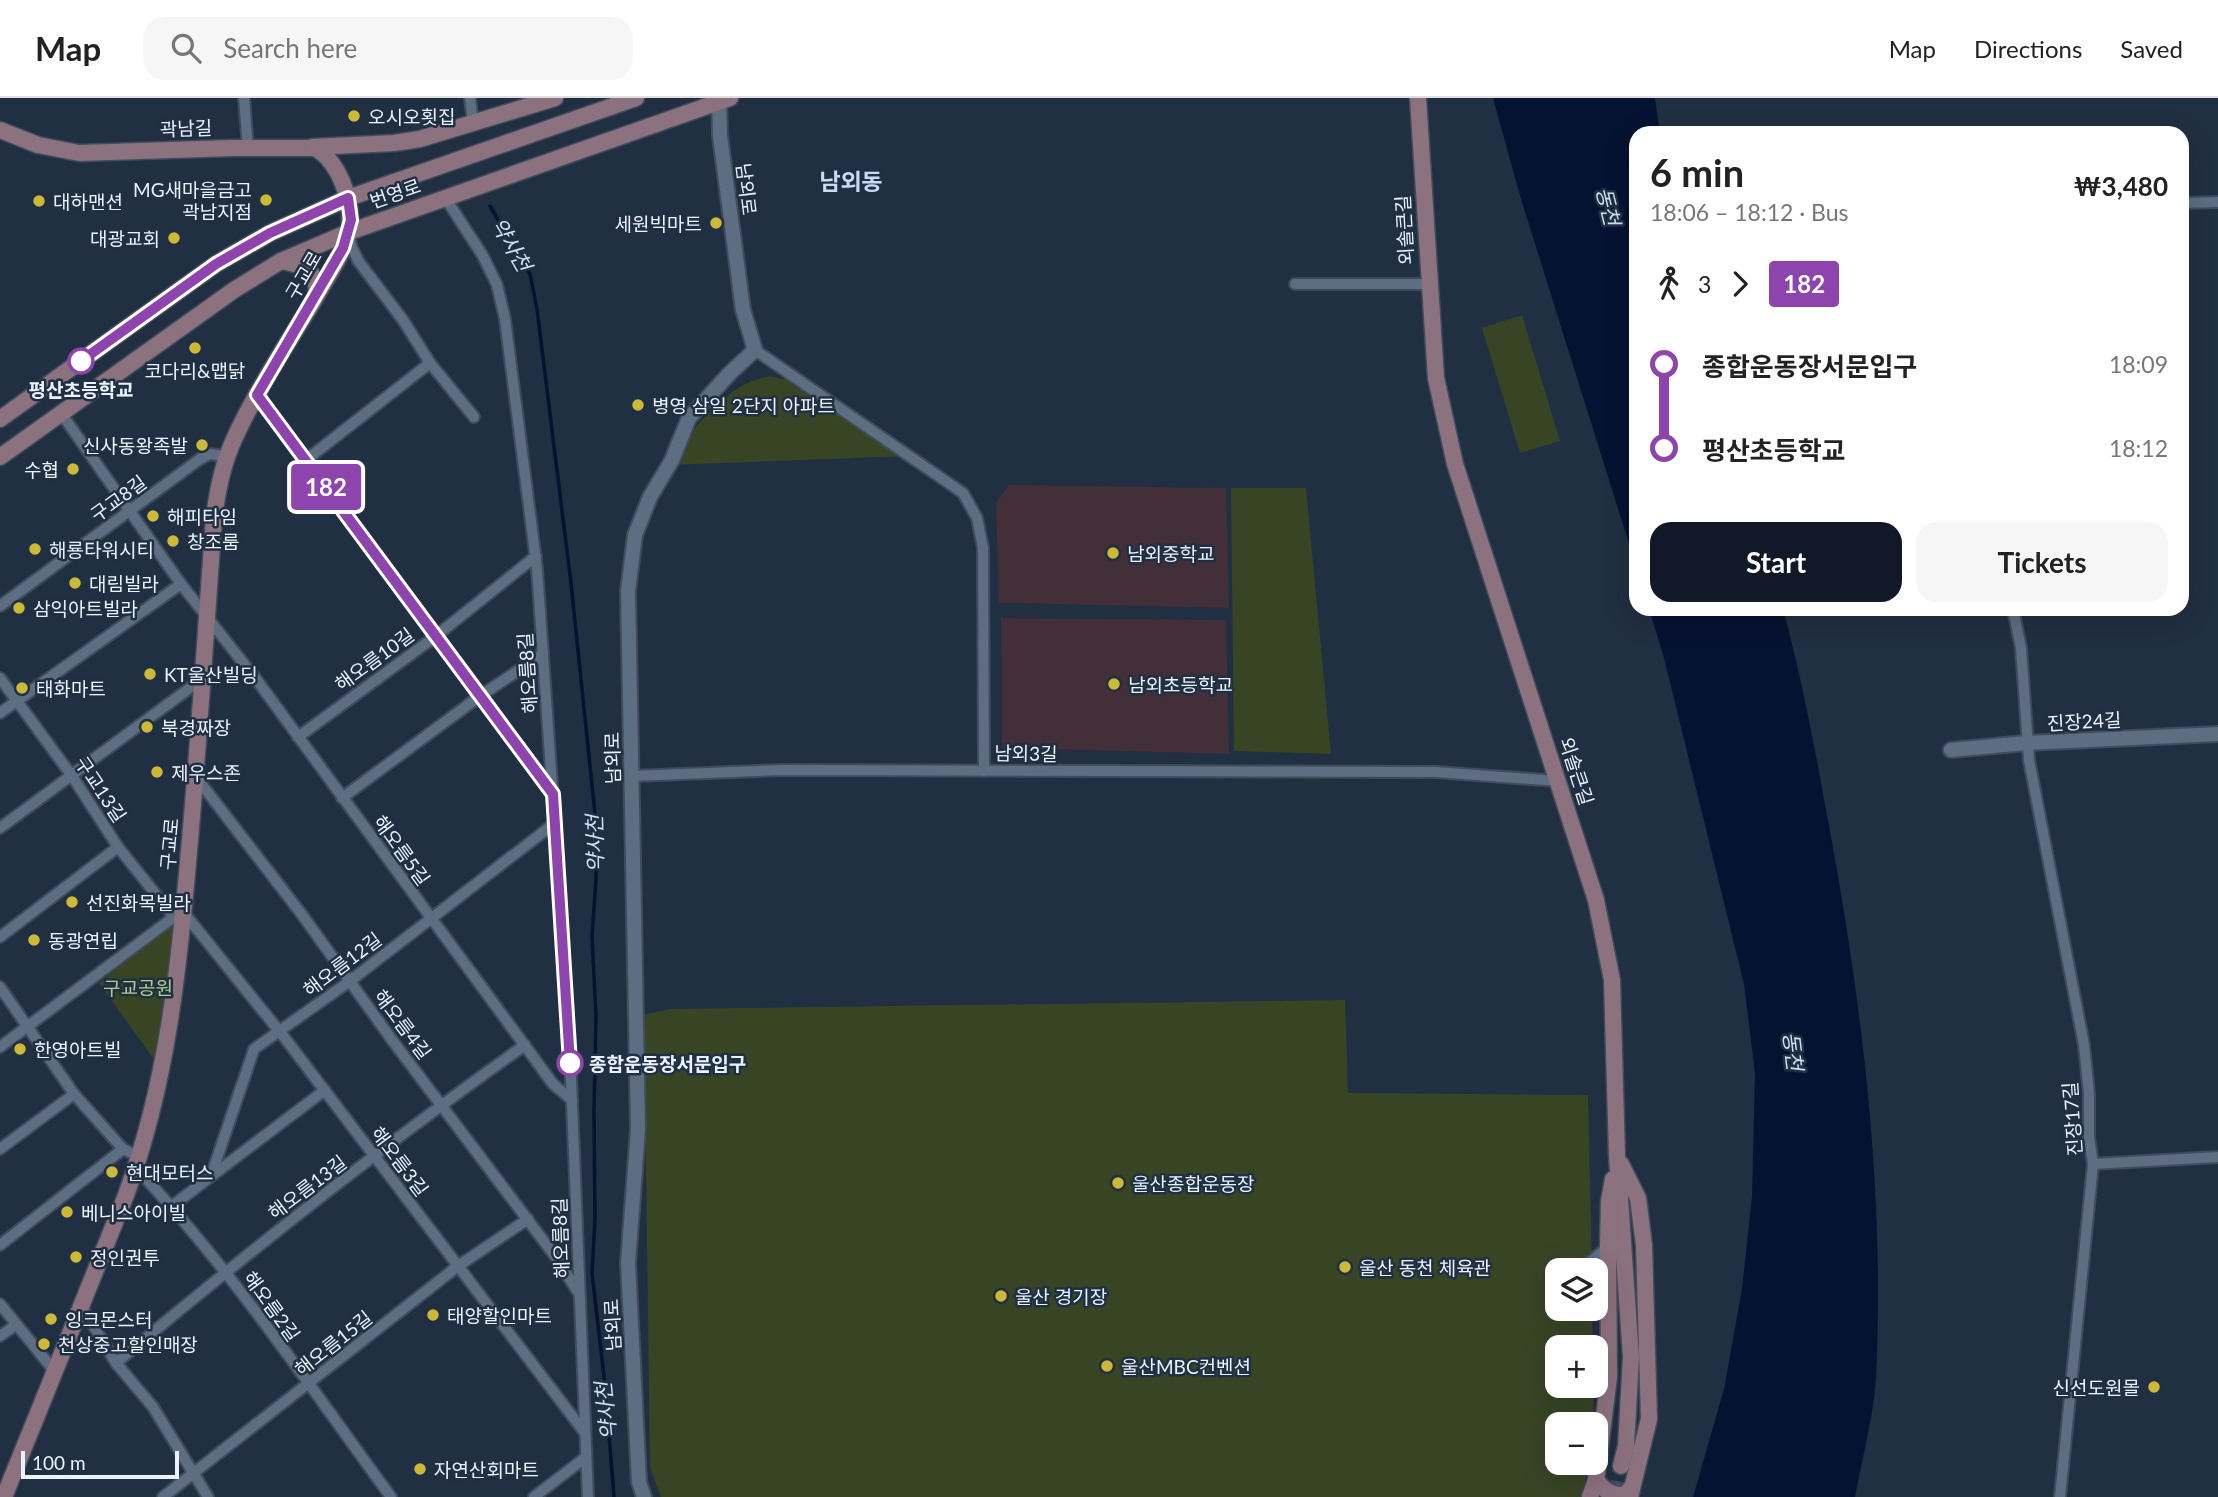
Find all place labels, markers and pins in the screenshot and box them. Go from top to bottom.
place label: 오시오횟집 [368,105,455,128]
marker: 오시오횟집 [346,108,362,124]
place label: MG새마을금고 곽남지점 [133,178,252,223]
place label: 대하맨션 [53,190,123,213]
marker: MG새마을금고 곽남지점 [258,192,274,208]
marker: 대하맨션 [31,193,47,209]
place label: 세원빅마트 [615,212,702,235]
marker: 세원빅마트 [708,215,724,231]
place label: 대광교회 [90,227,160,250]
marker: 대광교회 [166,230,182,246]
marker: 코다리&맵닭 [187,340,203,356]
marker: 평산초등학교 [68,348,94,374]
place label: 코다리&맵닭 [145,359,245,382]
place label: 평산초등학교 [29,378,133,401]
place label: 병영 삼일 2단지 아파트 [652,394,835,417]
marker: 병영 삼일 2단지 아파트 [630,397,646,413]
place label: 신사동왕족발 [83,434,188,457]
marker: 신사동왕족발 [194,437,210,453]
place label: 수협 [24,458,59,481]
marker: 수협 [65,461,81,477]
place label: 해피타임 [167,505,237,528]
marker: 해피타임 [145,508,161,524]
place label: 창조룸 [187,530,239,553]
marker: 창조룸 [165,533,181,549]
place label: 해룡타워시티 [49,538,154,561]
marker: 해룡타워시티 [27,541,43,557]
place label: 남외중학교 [1127,542,1214,565]
marker: 남외중학교 [1105,545,1121,561]
place label: 대림빌라 [89,572,159,595]
marker: 대림빌라 [67,575,83,591]
place label: 삼익아트빌라 [33,597,138,620]
marker: 삼익아트빌라 [11,600,27,616]
place label: KT울산빌딩 [164,663,258,686]
marker: KT울산빌딩 [142,666,158,682]
place label: 남외초등학교 [1128,673,1233,696]
marker: 남외초등학교 [1106,676,1122,692]
place label: 태화마트 [36,677,106,700]
marker: 태화마트 [14,680,30,696]
place label: 북경짜장 [161,716,231,739]
marker: 북경짜장 [139,719,155,735]
place label: 제우스존 [171,761,241,784]
marker: 제우스존 [149,764,165,780]
place label: 선진화목빌라 [86,891,191,914]
marker: 선진화목빌라 [64,894,80,910]
place label: 동광연립 [48,929,118,952]
marker: 동광연립 [26,932,42,948]
place label: 한영아트빌 [34,1038,121,1061]
marker: 한영아트빌 [12,1041,28,1057]
marker: 종합운동장서문입구 [557,1050,583,1076]
place label: 종합운동장서문입구 [589,1052,746,1075]
place label: 현대모터스 [126,1161,213,1184]
marker: 현대모터스 [104,1164,120,1180]
place label: 울산종합운동장 [1132,1172,1254,1195]
marker: 울산종합운동장 [1110,1175,1126,1191]
place label: 베니스아이빌 [81,1201,186,1224]
marker: 베니스아이빌 [59,1204,75,1220]
place label: 정인권투 [90,1246,160,1269]
marker: 정인권투 [68,1249,84,1265]
place label: 울산 동천 체육관 [1359,1256,1491,1279]
marker: 울산 동천 체육관 [1337,1259,1353,1275]
place label: 울산 경기장 [1015,1285,1107,1308]
marker: 울산 경기장 [993,1288,1009,1304]
place label: 태양할인마트 [447,1304,552,1327]
marker: 태양할인마트 [425,1307,441,1323]
place label: 잉크몬스터 [65,1308,152,1331]
marker: 잉크몬스터 [43,1311,59,1327]
place label: 천상중고할인매장 [58,1333,198,1356]
marker: 천상중고할인매장 [36,1336,52,1352]
place label: 울산MBC컨벤션 [1121,1355,1251,1378]
marker: 울산MBC컨벤션 [1099,1358,1115,1374]
place label: 신선도원몰 [2053,1376,2140,1399]
marker: 신선도원몰 [2146,1379,2162,1395]
place label: 자연산회마트 [434,1458,539,1481]
marker: 자연산회마트 [412,1461,428,1477]

